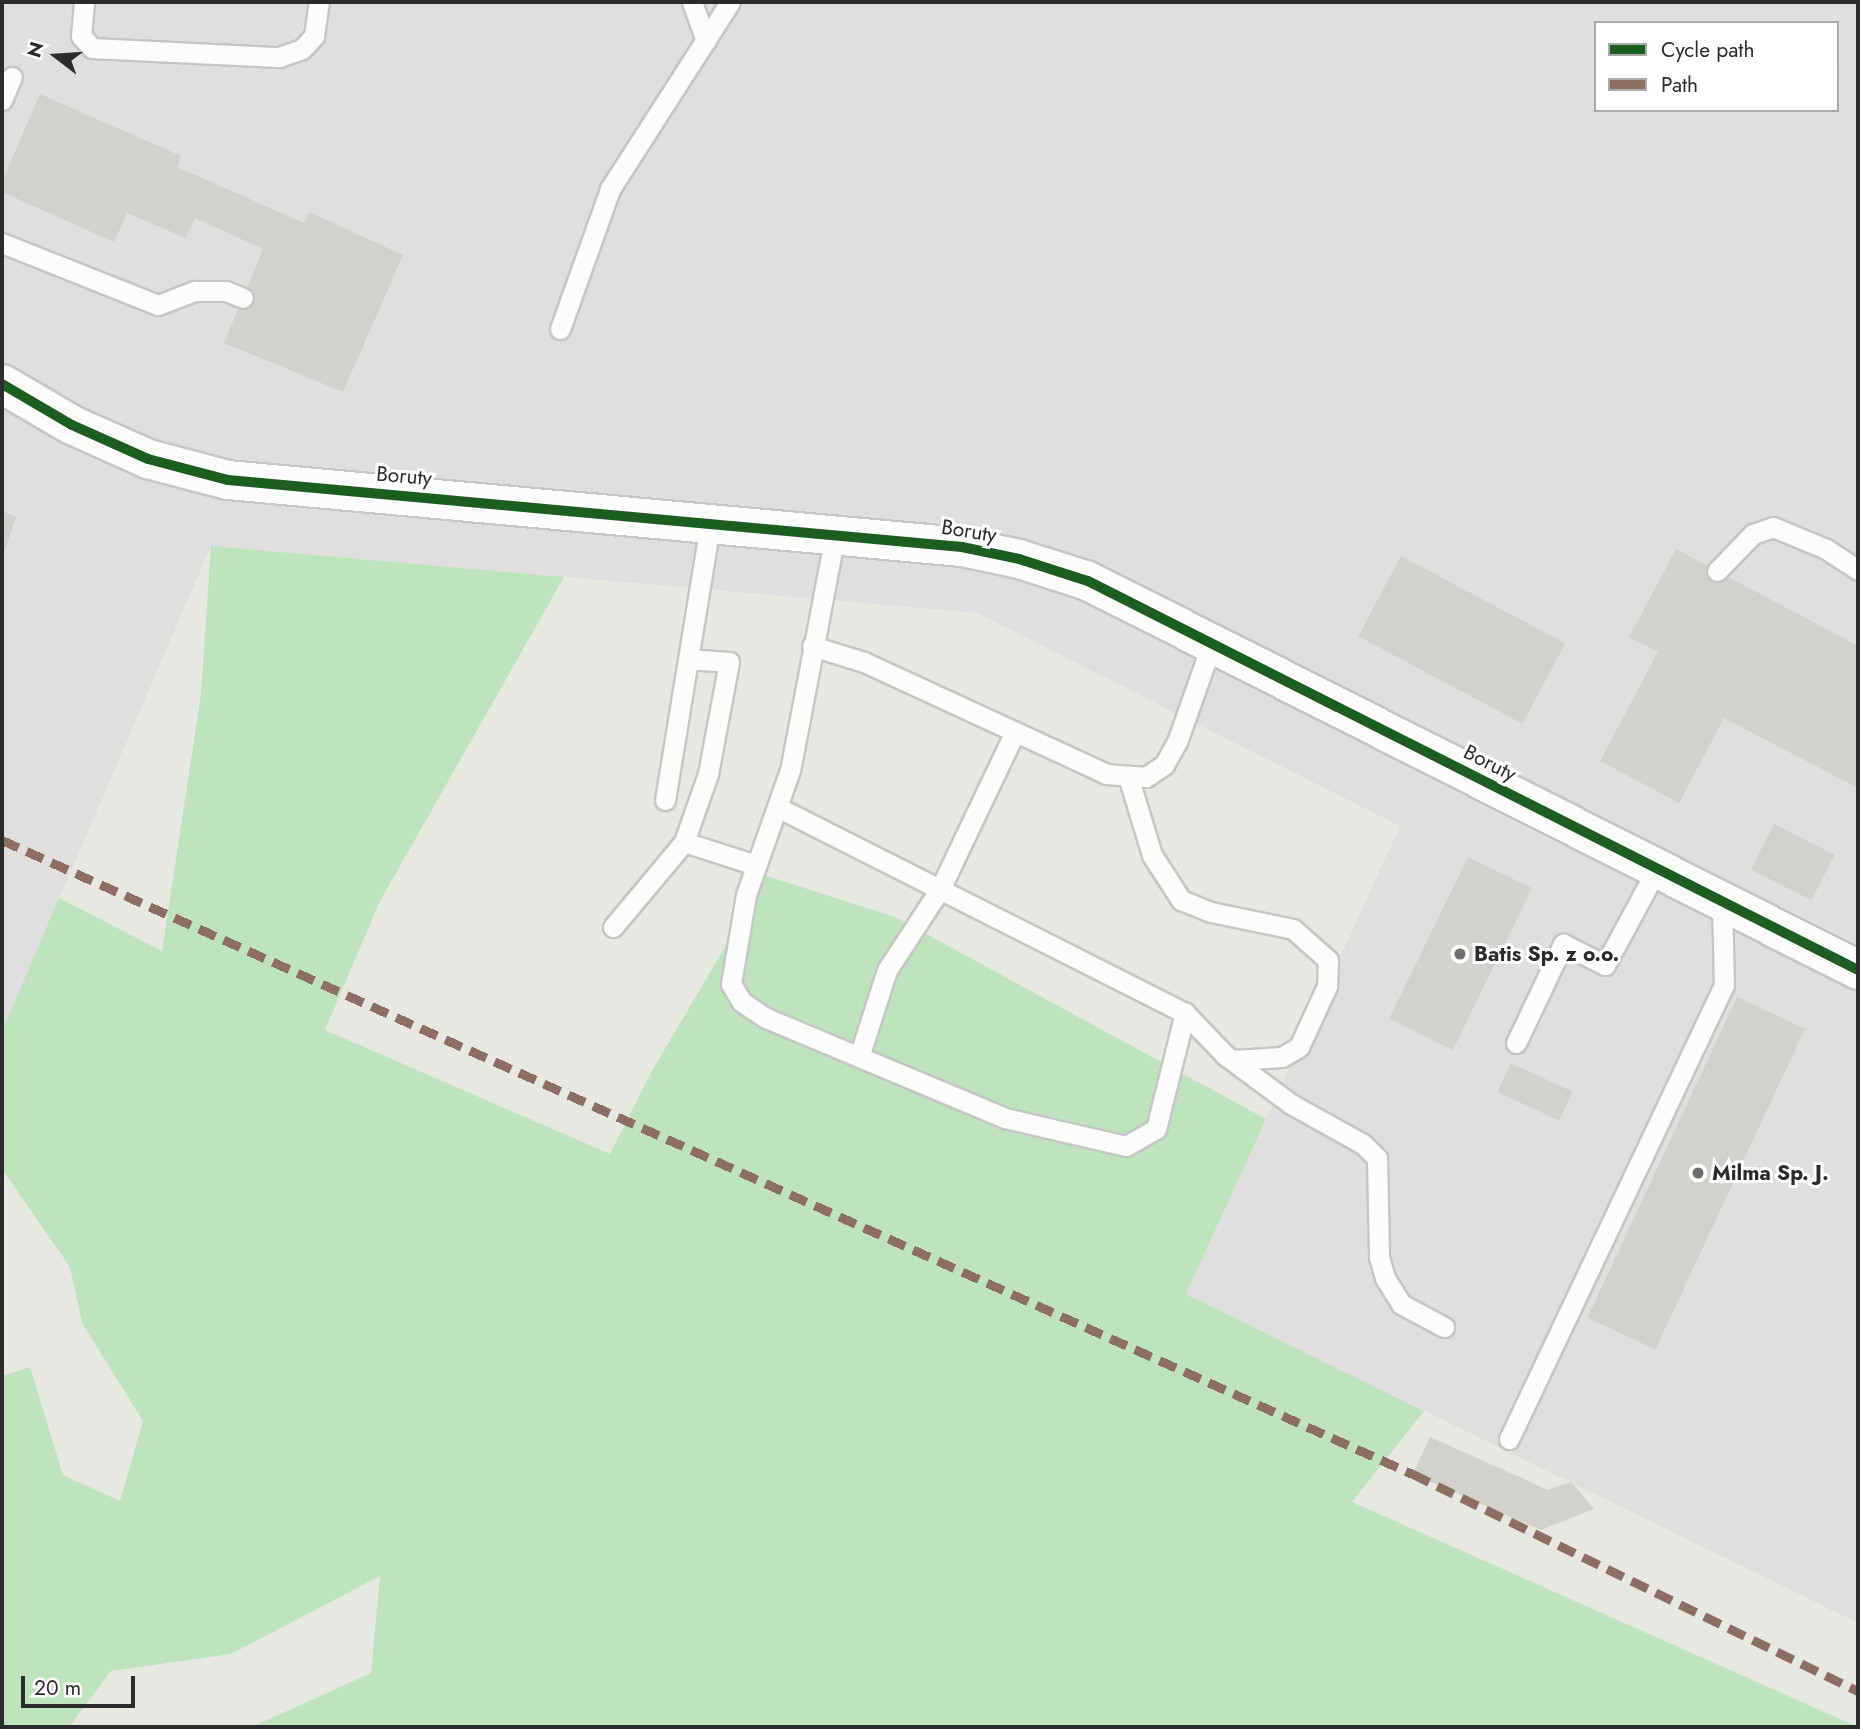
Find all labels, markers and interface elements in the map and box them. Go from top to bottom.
north arrow [21,21,91,91]
legend [1594,21,1839,112]
text: Cycle path [1661,35,1754,65]
text: N [20,39,51,61]
text: Path [1661,70,1698,100]
street label: Boruty [375,461,433,491]
street label: Boruty [940,514,998,548]
street label: Boruty [1459,739,1521,787]
place label: Batis Sp. z o.o. [1474,941,1619,967]
marker: Batis Sp. z o.o. [1452,946,1468,962]
place label: Milma Sp. J. [1712,1160,1829,1186]
marker: Milma Sp. J. [1690,1165,1706,1181]
scale bar [24,1662,138,1706]
text: 20 m [34,1673,81,1703]

